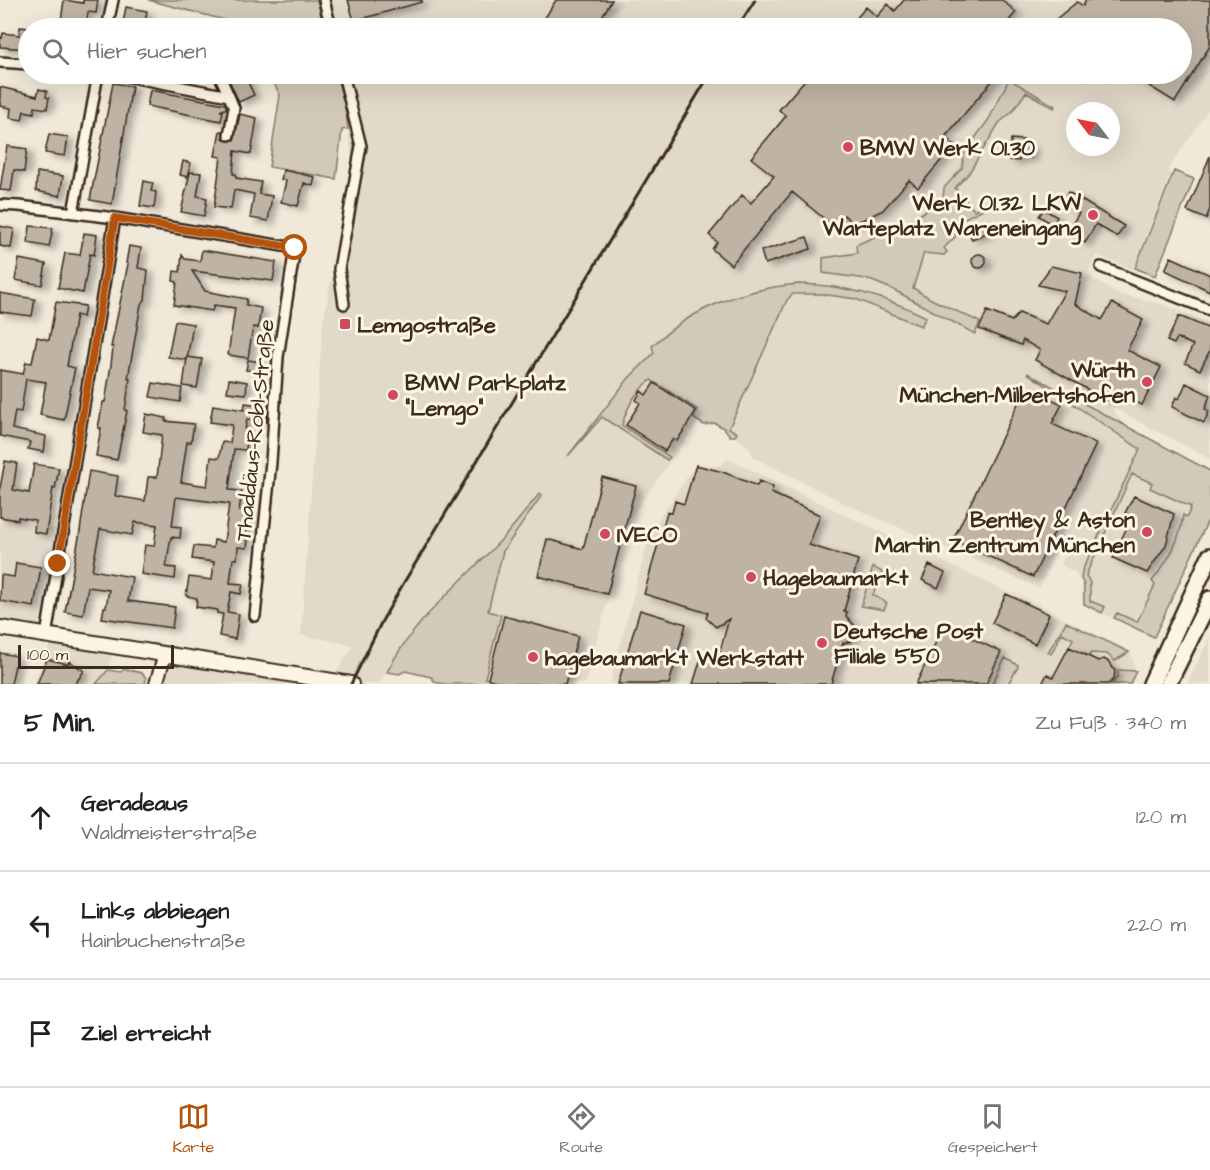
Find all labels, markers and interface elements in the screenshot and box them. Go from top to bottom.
search box [18,18,1192,84]
icon: search [39,35,72,68]
text: Hier suchen [87,36,206,67]
north arrow [1066,102,1120,156]
place label: BMW Werk 01.30 [860,133,1035,164]
marker: BMW Werk 01.30 [841,140,855,154]
place label: Werk 01.32 LKW Warteplatz Wareneingang [822,188,1082,245]
marker: Werk 01.32 LKW Warteplatz Wareneingang [1086,208,1100,222]
route start [281,234,307,260]
place label: Lemgostraße [357,310,496,342]
street label: Thaddäus-Robl-Straße [228,317,283,543]
marker: Lemgostraße [338,317,352,331]
place label: Würth München-Milbertshofen [900,355,1136,411]
place label: BMW Parkplatz "Lemgo" [405,368,567,425]
marker: Würth München-Milbertshofen [1140,375,1154,389]
marker: BMW Parkplatz "Lemgo" [386,388,400,402]
place label: Bentley & Aston Martin Zentrum München [875,505,1135,561]
place label: IVECO [617,520,678,551]
marker: Bentley & Aston Martin Zentrum München [1140,525,1154,539]
marker: IVECO [598,527,612,541]
route end [44,550,70,576]
place label: Hagebaumarkt [763,563,909,595]
marker: Hagebaumarkt [744,570,758,584]
place label: Deutsche Post Filiale 550 [834,616,984,672]
marker: Deutsche Post Filiale 550 [815,636,829,650]
scale bar [18,642,174,670]
place label: hagebaumarkt Werkstatt [545,643,805,675]
text: 100 m [27,644,68,666]
marker: hagebaumarkt Werkstatt [526,650,540,664]
text: 5 Min. [24,705,95,741]
text: Zu Fuß · 340 m [1035,709,1186,737]
text: Geradeaus [81,788,188,819]
icon: ahead [24,801,57,834]
text: 120 m [1136,803,1186,831]
text: Waldmeisterstraße [81,819,257,847]
text: Links abbiegen [81,896,229,927]
icon: left [24,909,57,942]
text: 220 m [1127,911,1186,939]
text: Hainbuchenstraße [81,927,245,955]
icon: arrive [24,1017,57,1050]
text: Ziel erreicht [81,1018,211,1049]
tab: Karte [172,1100,214,1158]
tab: Route [559,1100,603,1158]
tab: Gespeichert [948,1100,1038,1158]

